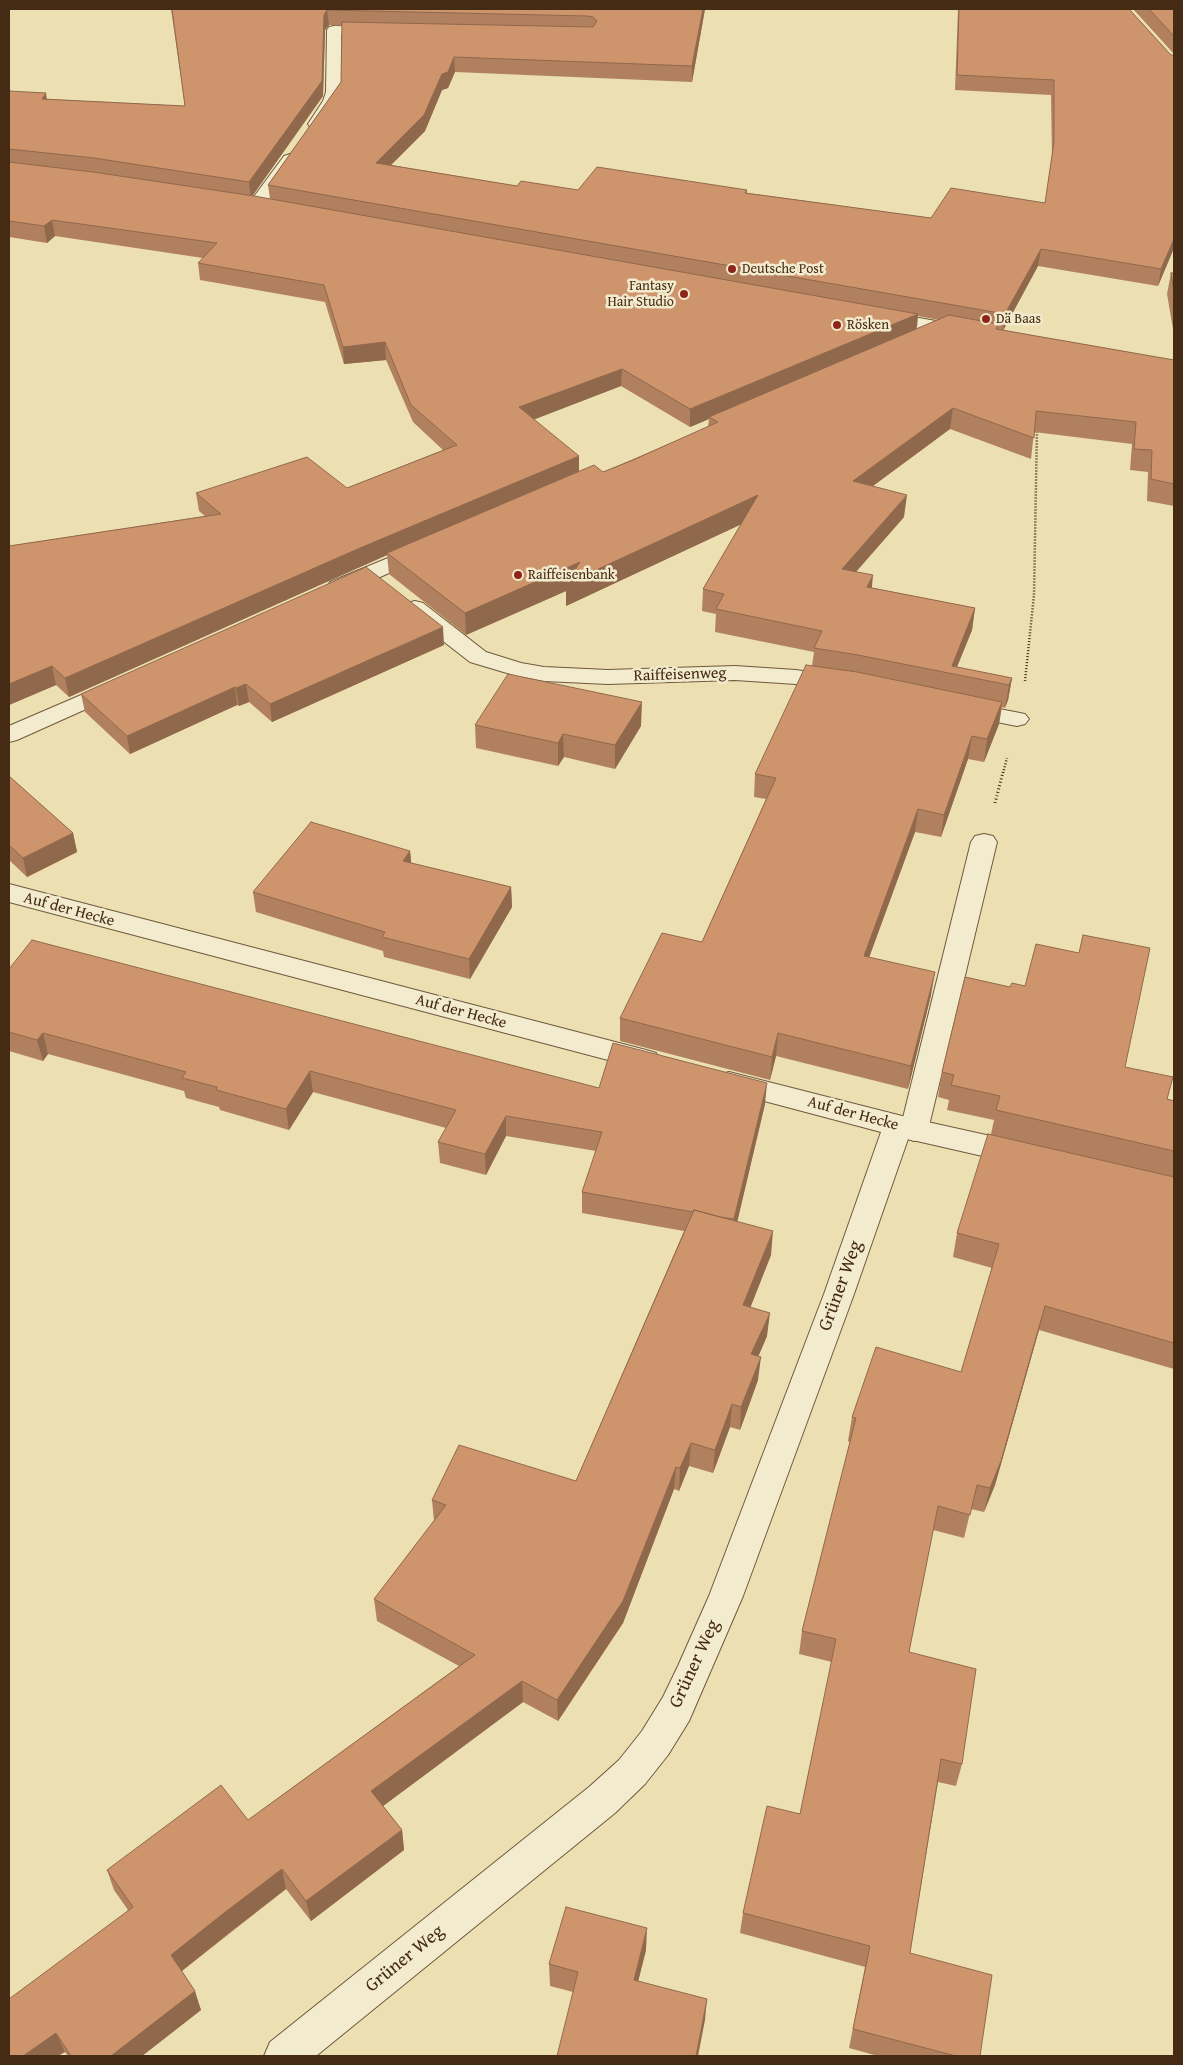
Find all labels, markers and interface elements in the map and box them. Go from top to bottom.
place label: Deutsche Post [742,261,824,277]
marker: Deutsche Post [726,263,738,275]
place label: Fantasy Hair Studio [607,278,674,310]
marker: Fantasy Hair Studio [678,288,690,300]
place label: Dä Baas [996,311,1041,327]
marker: Dä Baas [980,313,992,325]
place label: Rösken [847,317,889,333]
marker: Rösken [831,319,843,331]
place label: Raiffeisenbank [528,567,615,583]
marker: Raiffeisenbank [512,569,524,581]
street label: Raiffeisenweg [633,664,727,686]
street label: Auf der Hecke [21,889,117,931]
street label: Auf der Hecke [413,991,509,1033]
street label: Auf der Hecke [805,1093,901,1135]
street label: Grüner Weg [814,1238,868,1334]
street label: Grüner Weg [665,1616,725,1712]
street label: Grüner Weg [361,1920,449,1998]

